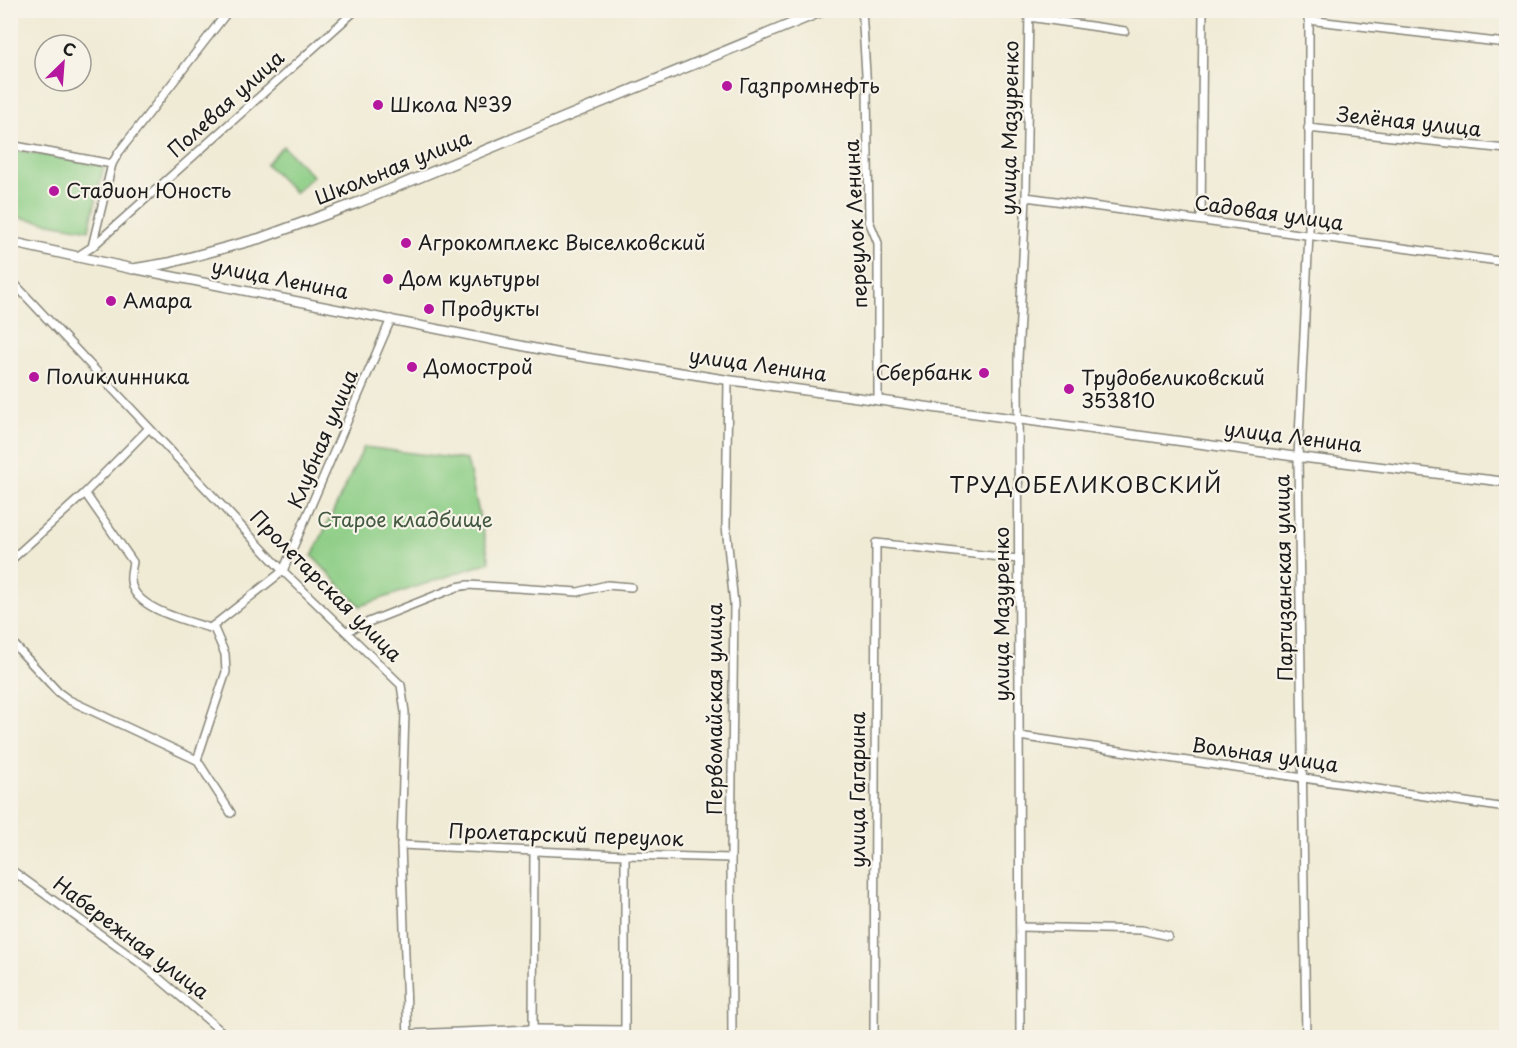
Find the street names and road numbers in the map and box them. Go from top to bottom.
street label: улица Мазуренко [992,40,1026,216]
street label: Полевая улица [160,42,291,164]
street label: Зелёная улица [1335,98,1483,144]
street label: Школьная улица [310,122,476,212]
street label: переулок Ленина [836,139,874,309]
street label: Садовая улица [1193,187,1346,237]
street label: улица Ленина [209,250,352,306]
street label: улица Ленина [687,339,829,389]
street label: Клубная улица [279,364,365,513]
street label: улица Ленина [1222,413,1364,459]
street label: Партизанская улица [1266,474,1300,682]
street label: Пролетарская улица [244,502,410,668]
street label: улица Мазуренко [986,527,1016,701]
street label: Первомайская улица [699,603,729,815]
street label: улица Гагарина [842,712,872,868]
street label: Вольная улица [1190,729,1341,779]
street label: Пролетарский переулок [448,815,684,853]
street label: Набережная улица [47,868,216,1006]

